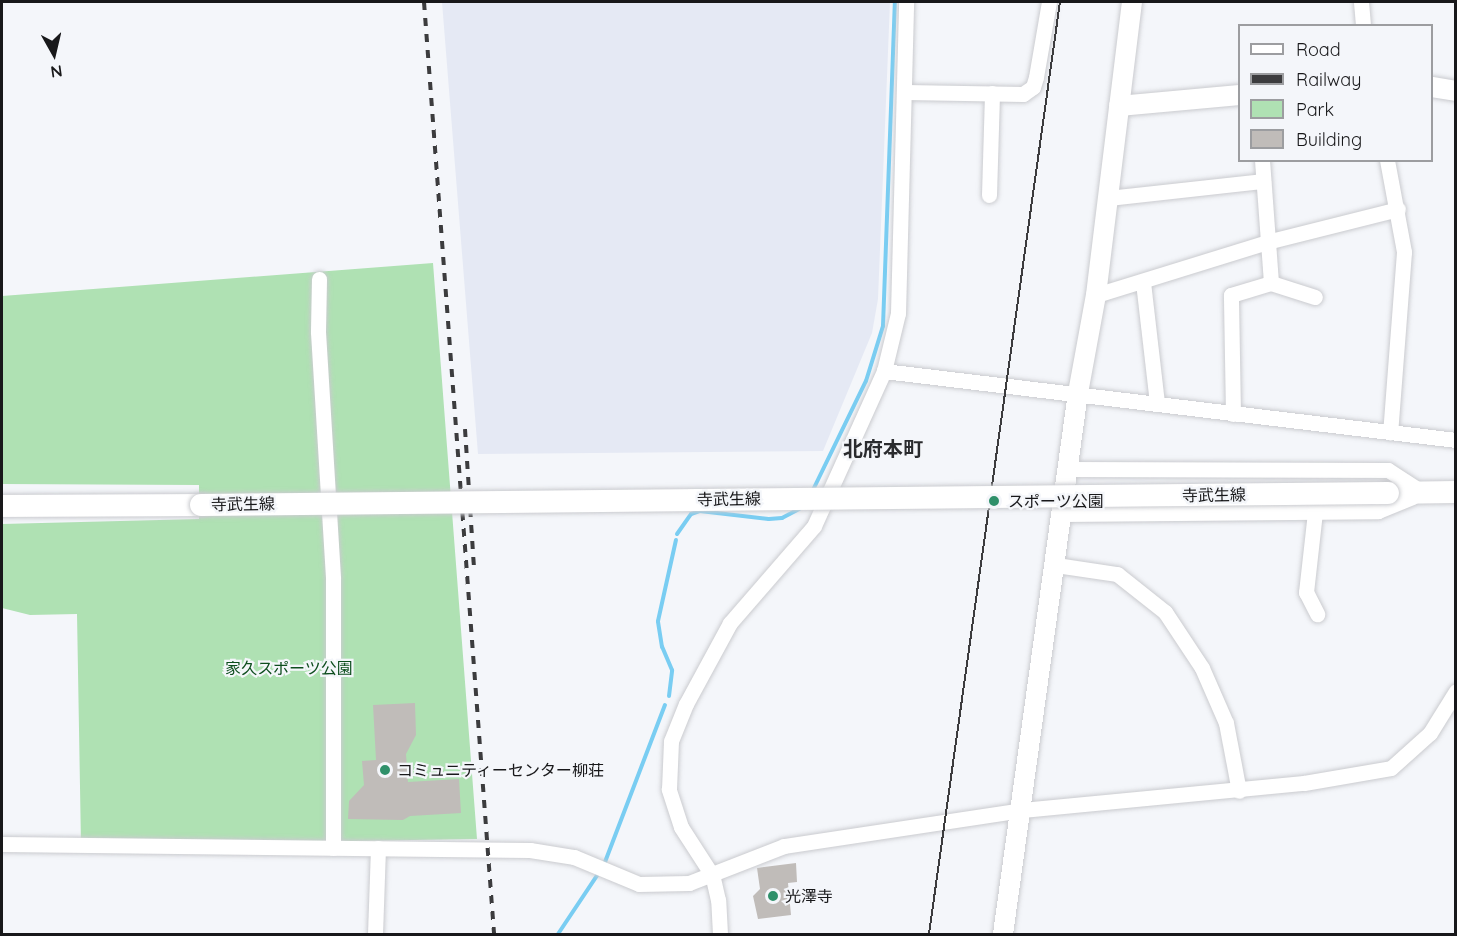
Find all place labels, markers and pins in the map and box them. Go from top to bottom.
place label: スポーツ公園 [1008,491,1104,511]
marker: スポーツ公園 [985,492,1003,510]
place label: コミュニティーセンター柳荘 [397,760,605,780]
marker: コミュニティーセンター柳荘 [378,763,392,777]
place label: 光澤寺 [785,886,833,906]
marker: 光澤寺 [766,889,780,903]

